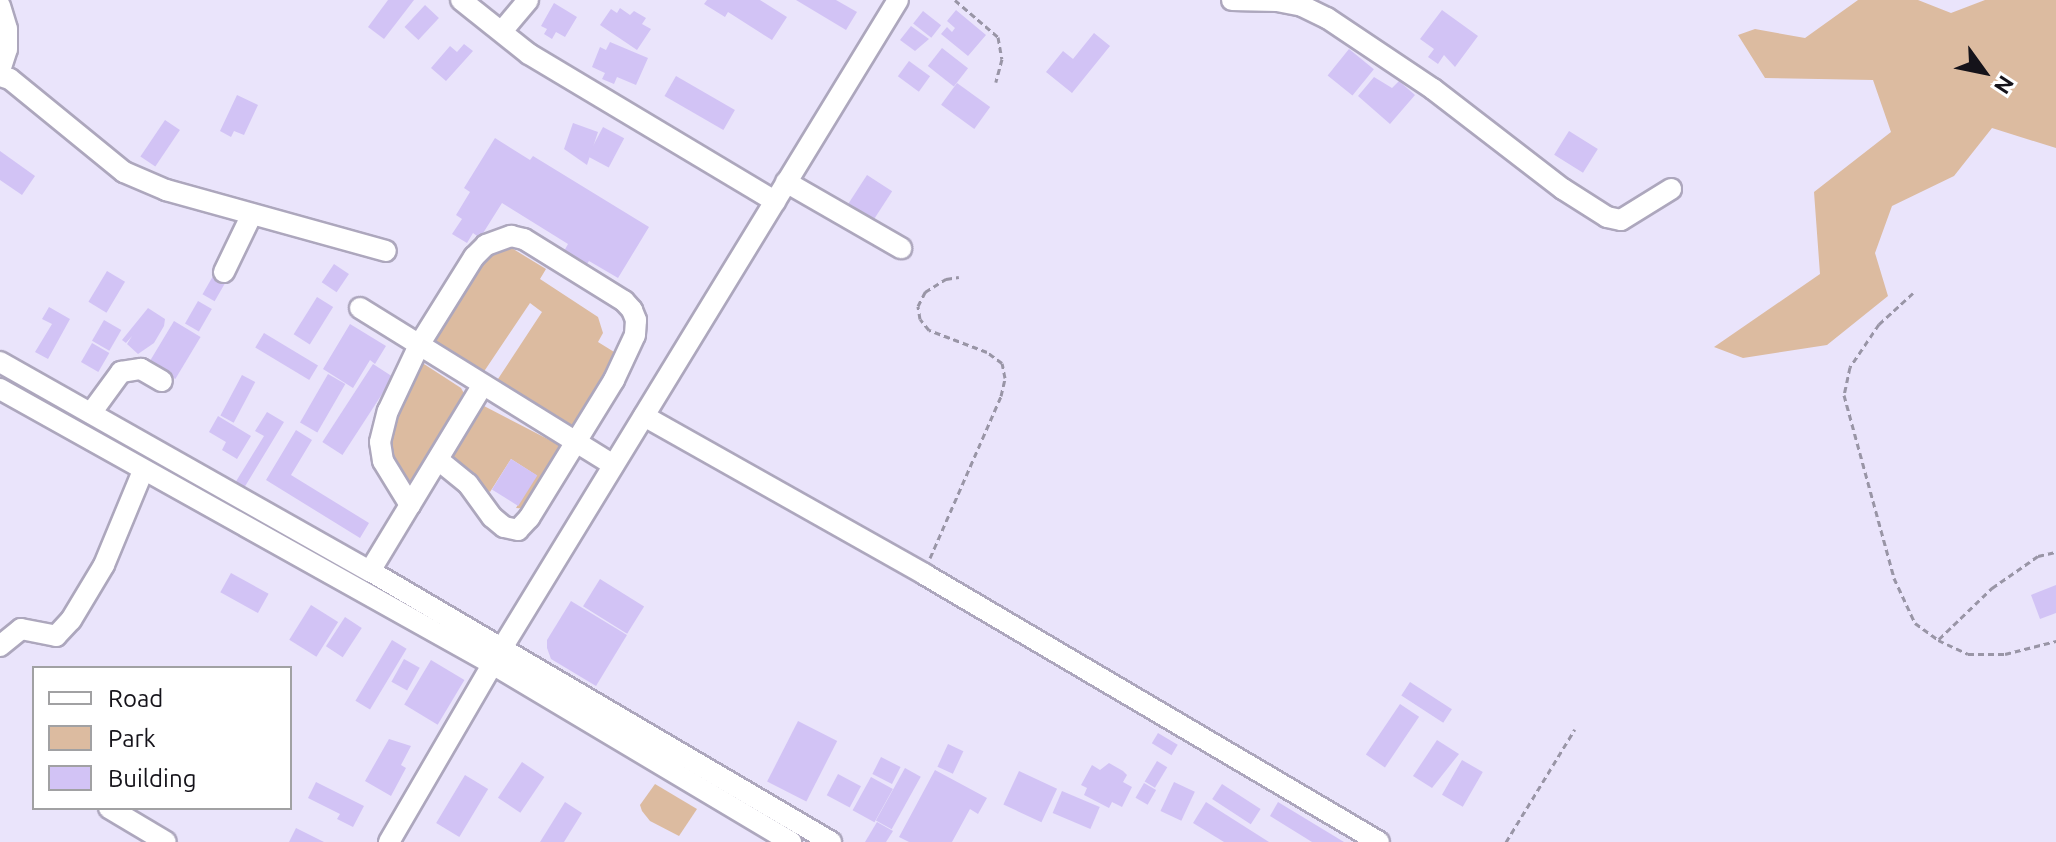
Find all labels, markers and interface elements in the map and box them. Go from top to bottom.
north arrow [1944,32,2024,112]
text: N [1990,72,2020,99]
legend [32,666,292,810]
text: Road [108,685,163,712]
text: Park [108,725,156,752]
text: Building [108,765,196,792]

